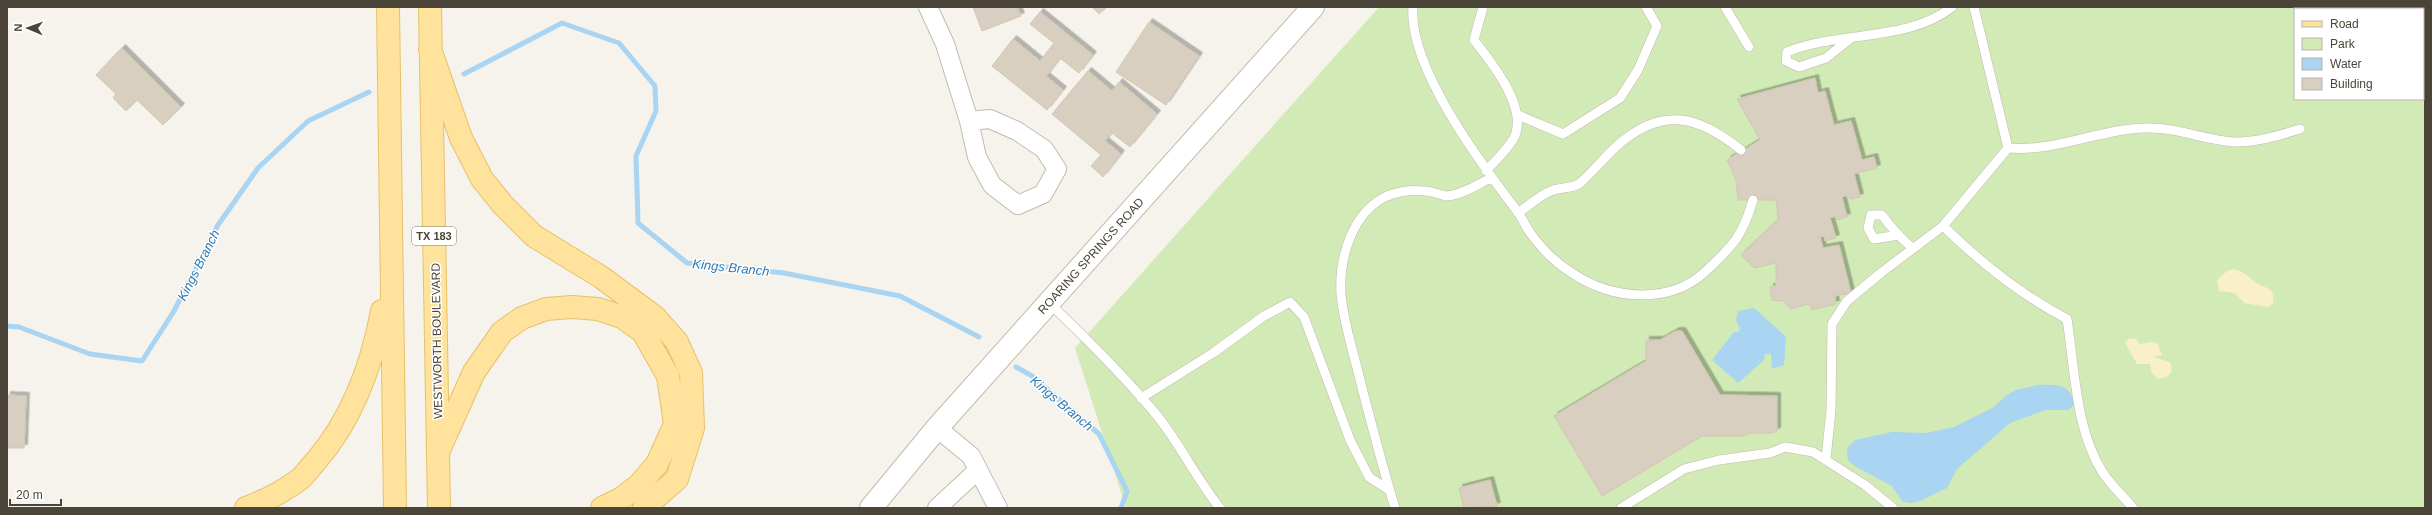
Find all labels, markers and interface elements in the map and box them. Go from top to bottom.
north arrow [8,8,48,48]
legend [2294,8,2424,100]
text: Road [2330,17,2359,31]
text: N [12,23,24,32]
text: Park [2330,37,2356,51]
text: Water [2330,57,2362,71]
text: Building [2330,77,2373,91]
street label: ROARING SPRINGS ROAD [1035,195,1147,317]
water label: Kings Branch [174,227,223,303]
road number: TX 183 [412,227,456,245]
water label: Kings Branch [692,256,770,279]
street label: WESTWORTH BOULEVARD [429,262,445,419]
water label: Kings Branch [1027,373,1096,434]
scale bar [10,481,61,507]
text: 20 m [16,488,43,502]

